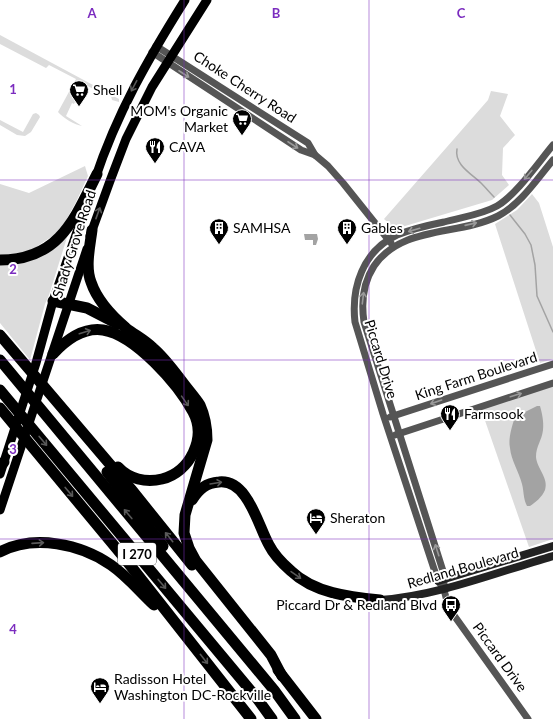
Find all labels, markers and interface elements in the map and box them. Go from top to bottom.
text: A [86,5,97,21]
text: B [272,5,281,21]
text: C [457,5,466,21]
street label: Choke Cherry Road [191,47,300,126]
one-way arrow [179,70,190,78]
supermarket icon: Shell [68,79,90,107]
one-way arrow [129,80,137,92]
text: 1 [9,81,17,97]
place label: Shell [93,81,122,98]
place label: MOM's Organic Market [130,102,228,135]
supermarket icon: MOM's Organic Market [231,108,253,136]
restaurant icon: CAVA [144,136,166,164]
place label: CAVA [169,138,206,155]
one-way arrow [288,141,299,149]
one-way arrow [523,170,532,180]
street label: Shady Grove Road [48,188,99,300]
one-way arrow [95,208,103,220]
building icon: SAMHSA [208,217,230,245]
building icon: Gables [336,217,358,245]
place label: SAMHSA [233,219,291,236]
place label: Gables [361,219,403,236]
one-way arrow [464,220,477,228]
one-way arrow [408,226,421,234]
text: 2 [9,261,17,277]
one-way arrow [359,292,367,305]
street label: Piccard Drive [361,317,402,400]
one-way arrow [78,328,91,335]
street label: King Farm Boulevard [413,348,539,403]
one-way arrow [509,391,522,398]
one-way arrow [181,396,189,407]
one-way arrow [430,399,443,406]
restaurant icon: Farmsook [439,403,461,431]
place label: Farmsook [464,405,524,422]
one-way arrow [38,436,47,446]
text: 3 [9,441,17,457]
one-way arrow [209,479,222,487]
one-way arrow [65,487,74,498]
hotel icon: Sheraton [305,507,327,535]
one-way arrow [123,509,132,520]
place label: Sheraton [330,509,385,526]
one-way arrow [165,531,174,542]
one-way arrow [31,540,44,547]
road number: I 270 [118,543,156,565]
street label: Redland Boulevard [405,544,520,592]
one-way arrow [432,545,440,557]
one-way arrow [290,571,301,579]
one-way arrow [157,579,166,589]
bus stop icon: Piccard Dr & Redland Blvd [440,594,462,622]
place label: Piccard Dr & Redland Blvd [276,596,437,613]
street label: Piccard Drive [470,619,531,695]
text: 4 [9,621,17,637]
one-way arrow [199,654,208,665]
place label: Radisson Hotel Washington DC-Rockville [114,670,271,703]
hotel icon: Radisson Hotel Washington DC-Rockville [89,676,111,704]

